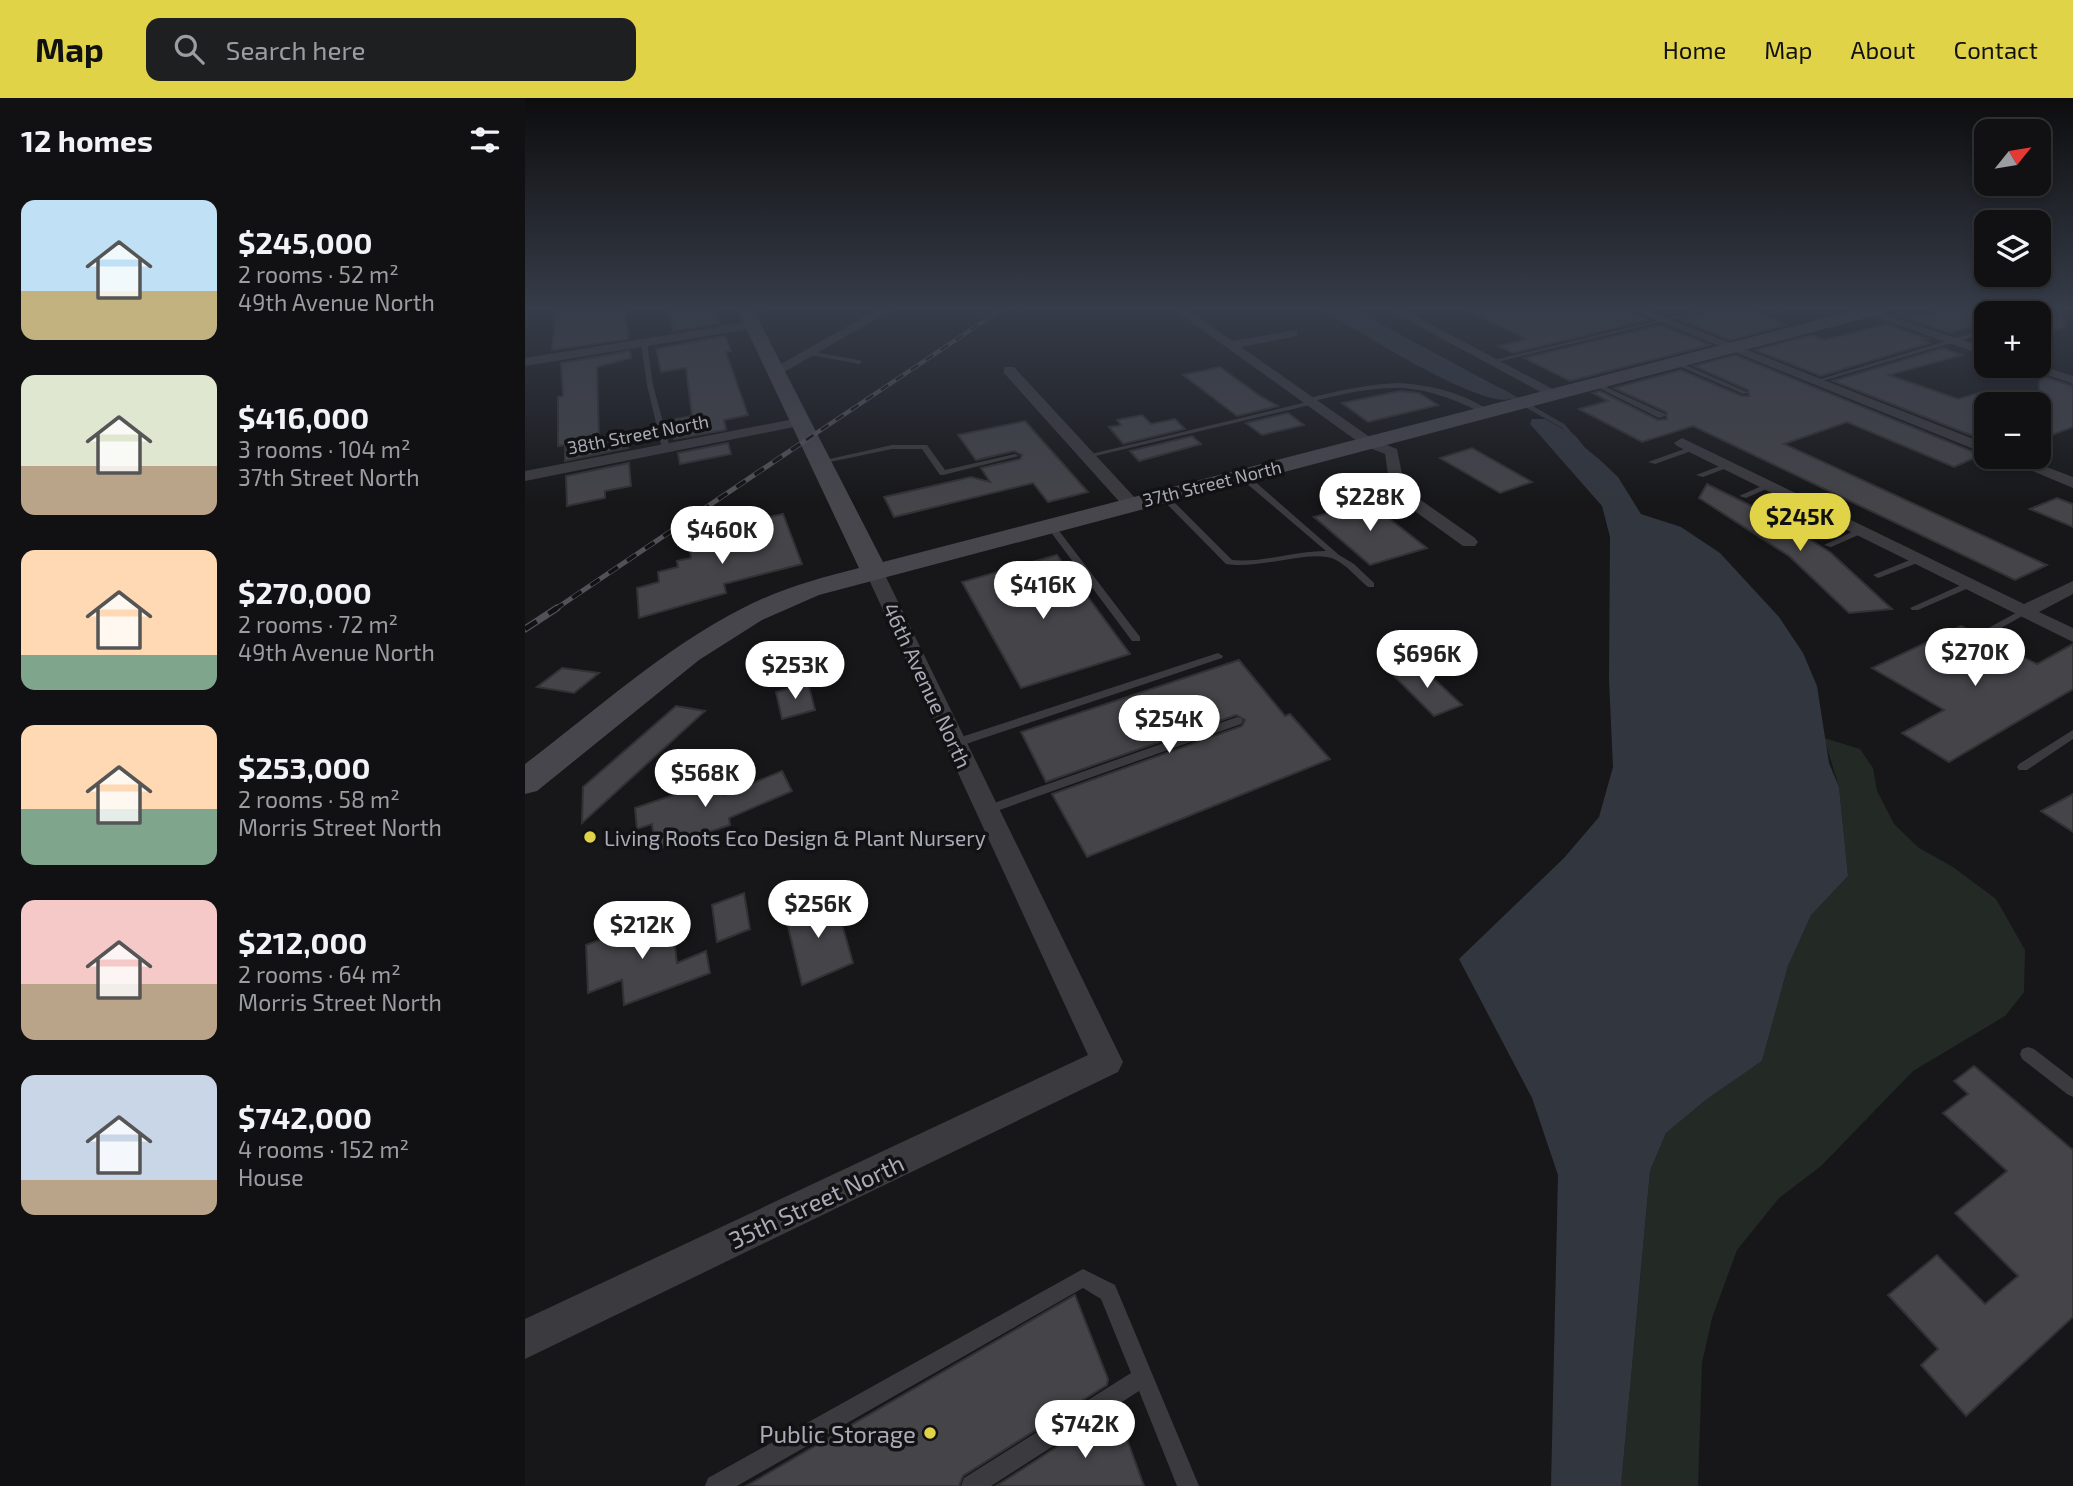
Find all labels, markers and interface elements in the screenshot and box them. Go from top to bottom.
search box [146,18,636,81]
text: Map [35,29,104,69]
icon: search [170,30,208,68]
text: Search here [226,34,365,65]
text: Home [1663,35,1726,64]
text: Map [1764,35,1812,64]
text: About [1850,35,1916,64]
text: Contact [1954,35,2038,64]
north arrow [1974,119,2051,196]
map controls [1974,119,2051,469]
icon: filters [466,121,504,159]
text: 12 homes [21,122,153,158]
button: layers [1974,210,2051,287]
text: $245,000 [238,224,373,260]
icon: home [77,228,161,312]
text: 2 rooms · 52 m² [238,260,399,288]
text: 49th Avenue North [238,288,435,316]
button: + [1974,301,2051,378]
button: − [1974,392,2051,469]
text: $416,000 [238,399,369,435]
icon: home [77,403,161,487]
street label: 38th Street North [565,409,711,459]
text: 3 rooms · 104 m² [238,435,410,463]
street label: 37th Street North [1140,455,1284,511]
text: 37th Street North [238,463,420,491]
pin: $228K [1321,474,1419,533]
text: $228K [1336,482,1404,510]
pin: $245K [1751,494,1849,553]
text: $245K [1766,502,1834,530]
pin: $460K [673,506,771,566]
text: $460K [687,515,757,543]
pin: $416K [994,561,1092,621]
text: $416K [1010,570,1076,598]
text: $270,000 [238,574,372,610]
icon: home [77,578,161,662]
street label: 46th Avenue North [879,598,977,772]
text: 2 rooms · 72 m² [238,610,398,638]
pin: $270K [1926,628,2024,688]
pin: $696K [1378,630,1476,690]
text: $270K [1941,637,2009,665]
text: 49th Avenue North [238,638,435,666]
text: $696K [1393,639,1461,667]
pin: $253K [746,642,844,701]
text: $253K [761,650,829,678]
pin: $254K [1120,696,1218,755]
text: $254K [1135,704,1203,732]
text: $253,000 [238,749,370,785]
pin: $568K [656,750,754,809]
icon: home [77,753,161,837]
text: $568K [671,758,739,786]
text: 2 rooms · 58 m² [238,785,400,813]
text: Morris Street North [238,813,442,841]
place label: Living Roots Eco Design & Plant Nursery [604,825,986,850]
marker: Living Roots Eco Design & Plant Nursery [582,829,598,845]
pin: $256K [769,880,867,940]
text: $256K [784,889,852,917]
pin: $212K [593,902,691,961]
text: $212K [610,910,674,938]
text: $212,000 [238,924,367,960]
icon: home [77,928,161,1012]
text: 2 rooms · 64 m² [238,960,401,988]
text: Morris Street North [238,988,442,1016]
text: $742,000 [238,1099,372,1135]
icon: home [77,1103,161,1187]
text: 4 rooms · 152 m² [238,1135,409,1163]
street label: 35th Street North [724,1148,908,1254]
text: House [238,1163,304,1191]
pin: $742K [1036,1400,1134,1460]
text: $742K [1051,1409,1119,1437]
place label: Public Storage [759,1419,916,1448]
marker: Public Storage [922,1425,938,1441]

